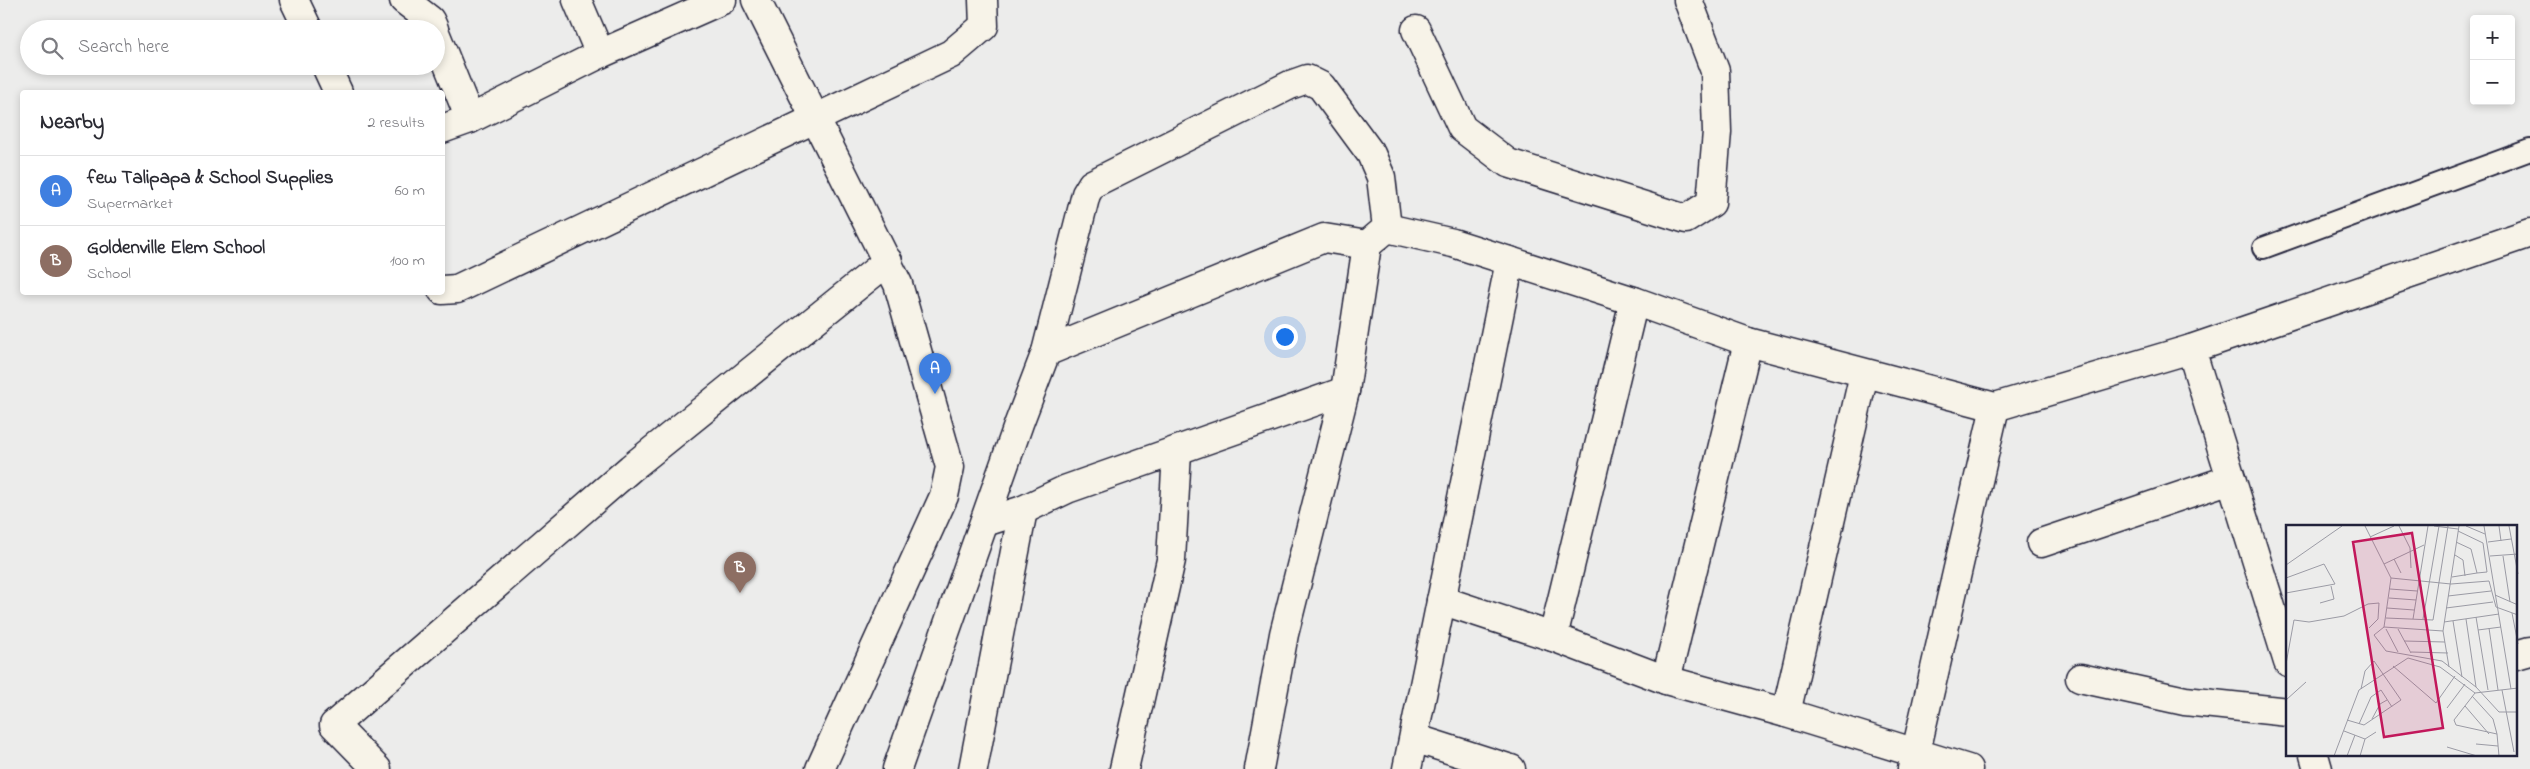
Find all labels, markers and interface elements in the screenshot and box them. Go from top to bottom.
map controls [2470,15,2515,105]
button: + [2470,15,2515,60]
search box [20,20,445,75]
icon: search [38,34,66,62]
text: Search here [78,34,169,61]
button: − [2470,60,2515,105]
text: Nearby [40,108,104,138]
text: 2 results [367,111,425,135]
text: few Talipapa & School Supplies [87,165,333,192]
text: A [51,179,61,203]
text: 60 m [395,179,425,203]
text: Supermarket [87,192,173,216]
text: Goldenville Elem School [87,235,265,262]
text: B [51,249,61,273]
text: 100 m [390,249,425,273]
text: School [87,262,131,286]
your location [1272,324,1298,350]
pin: A [919,353,951,394]
inset map [2286,525,2518,756]
pin: B [724,552,756,593]

